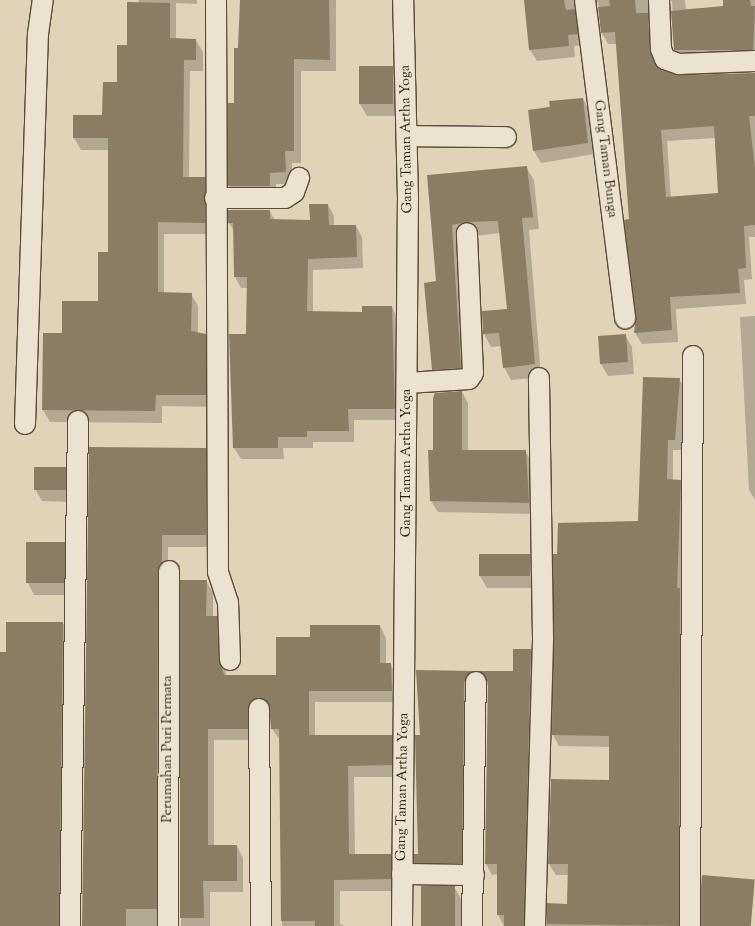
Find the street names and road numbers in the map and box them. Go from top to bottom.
street label: Gang Taman Artha Yoga [397,65,417,213]
street label: Gang Taman Bunga [589,99,621,219]
street label: Gang Taman Artha Yoga [399,389,415,537]
street label: Perumahan Puri Permata [160,675,176,823]
street label: Gang Taman Artha Yoga [393,713,413,861]

